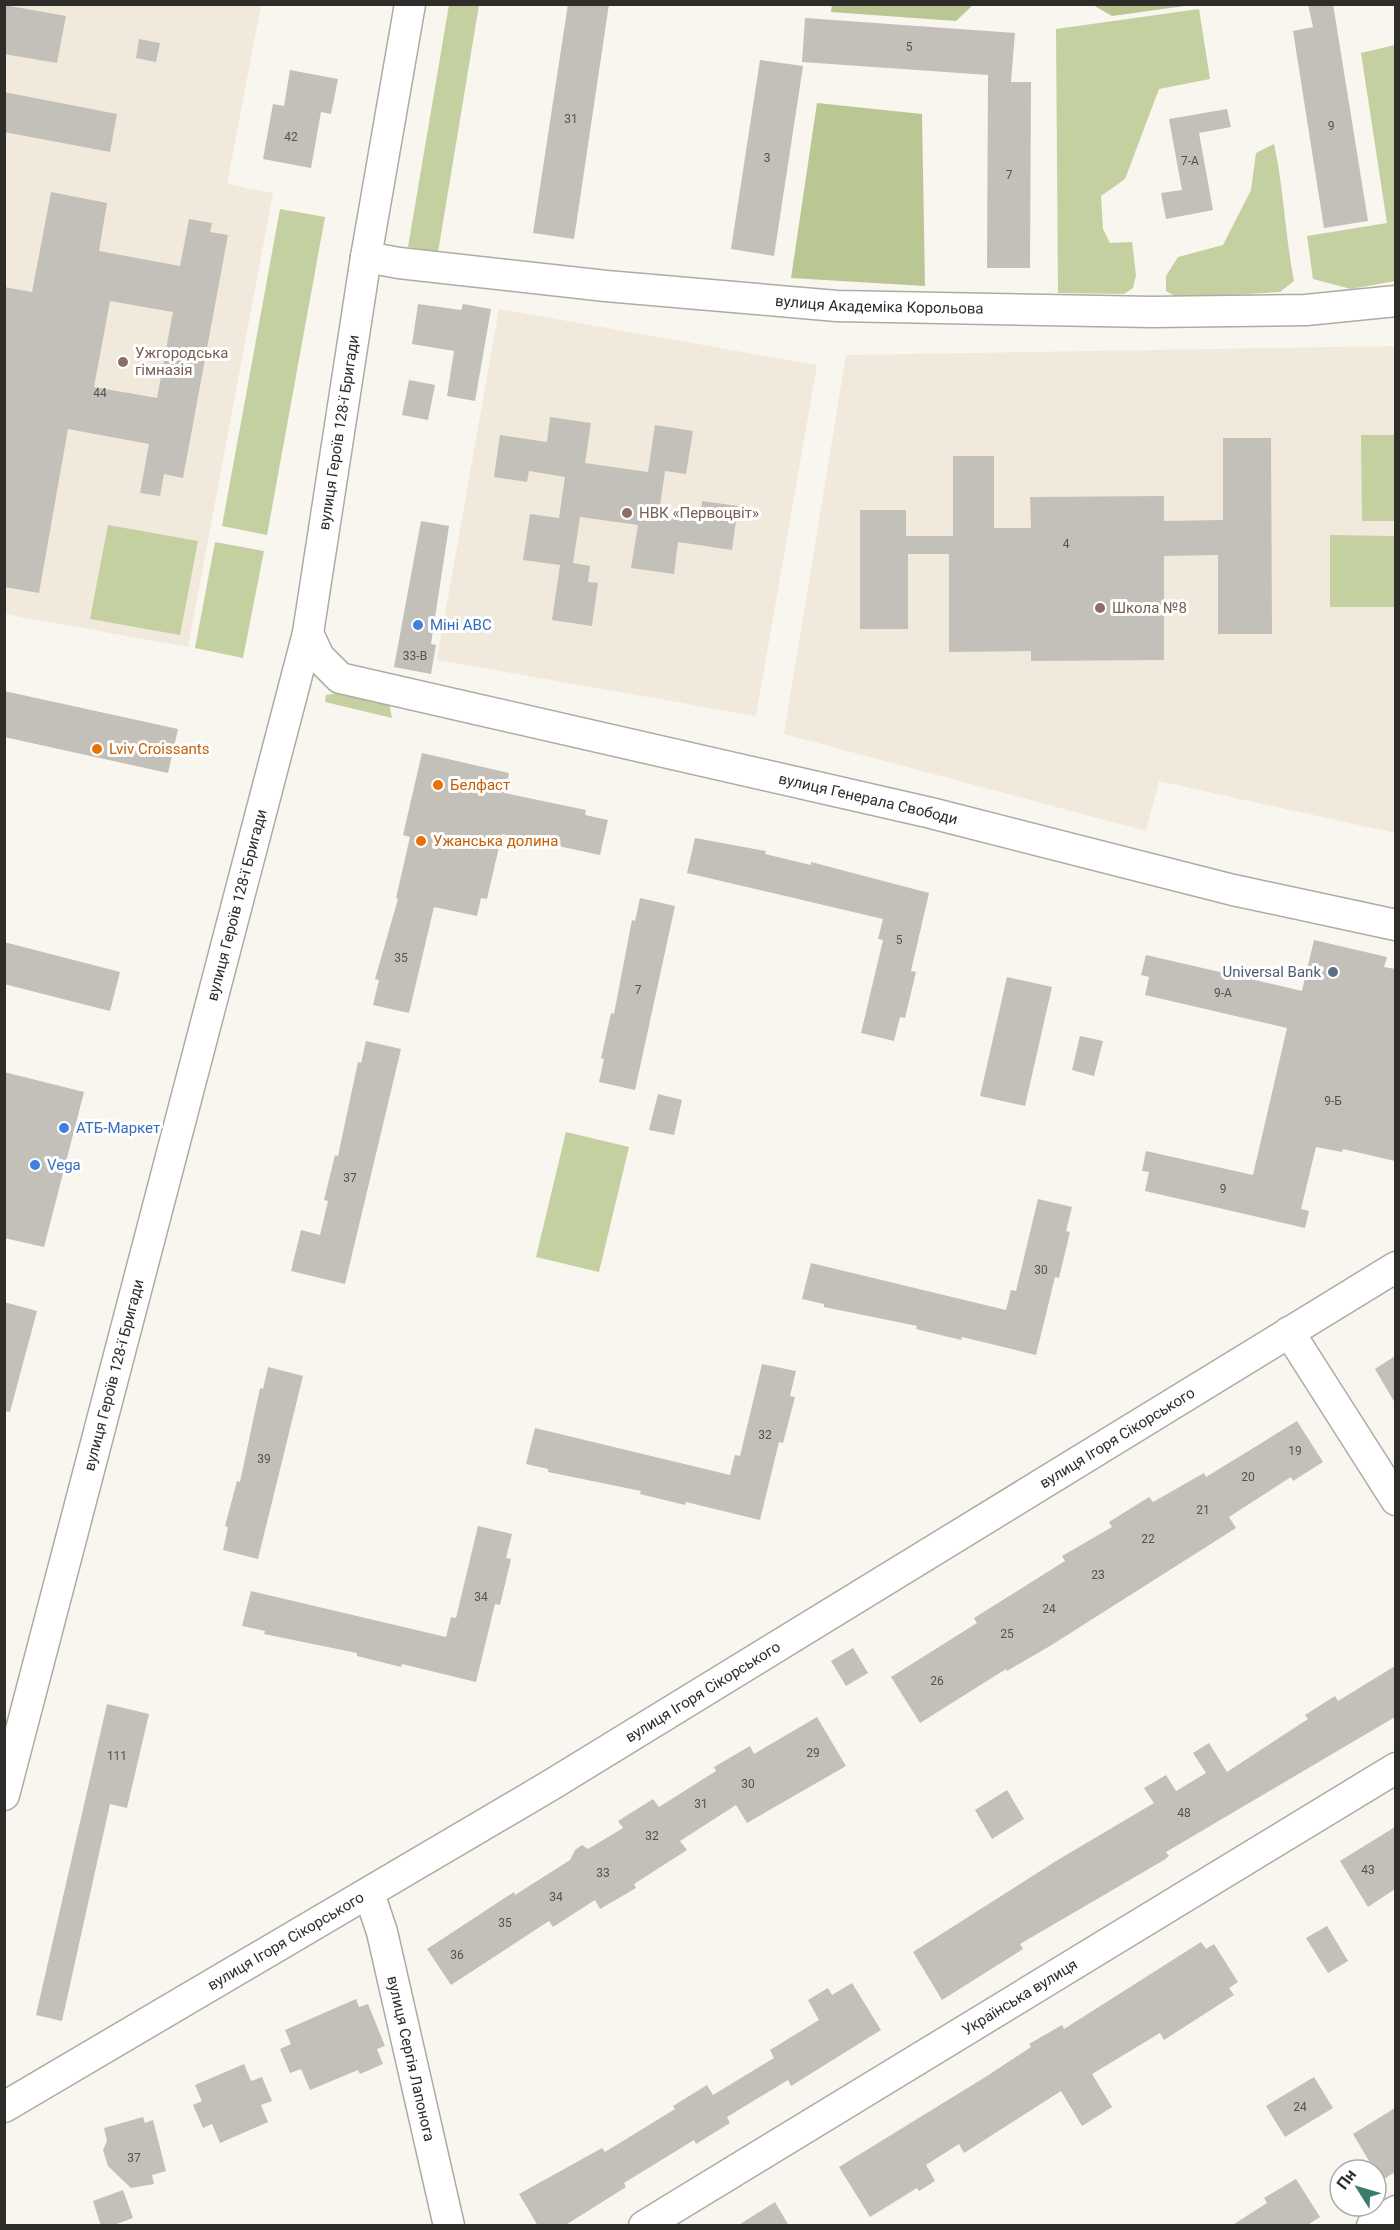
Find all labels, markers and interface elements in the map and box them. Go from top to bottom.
house number: 5 [906,40,913,54]
house number: 31 [564,112,578,126]
house number: 9 [1328,119,1334,133]
house number: 42 [284,130,298,144]
house number: 3 [764,151,770,165]
house number: 7-А [1181,154,1199,168]
house number: 7 [1006,168,1013,182]
street label: вулиця Академіка Корольова [775,292,984,318]
street label: вулиця Героїв 128-ї Бригади [315,334,363,531]
place label: Ужгородська гімназія [135,344,228,379]
marker: Ужгородська гімназія [116,355,130,369]
house number: 44 [93,386,107,400]
place label: НВК «Первоцвіт» [639,504,759,522]
marker: НВК «Первоцвіт» [620,506,634,520]
house number: 4 [1063,537,1070,551]
place label: Школа №8 [1112,599,1187,617]
marker: Школа №8 [1093,601,1107,615]
place label: Міні ABC [430,616,492,634]
marker: Міні ABC [411,618,425,632]
house number: 33-В [403,649,427,663]
place label: Lviv Croissants [109,740,209,758]
marker: Lviv Croissants [90,742,104,756]
street label: вулиця Генерала Свободи [777,769,960,828]
place label: Белфаст [450,776,510,794]
marker: Белфаст [431,778,445,792]
street label: вулиця Героїв 128-ї Бригади [203,807,271,1003]
place label: Ужанська долина [433,832,558,850]
marker: Ужанська долина [414,834,428,848]
house number: 5 [896,933,903,947]
house number: 35 [394,951,408,965]
place label: Universal Bank [1222,963,1321,981]
marker: Universal Bank [1326,965,1340,979]
house number: 7 [635,983,642,997]
house number: 9-А [1214,986,1232,1000]
house number: 9-Б [1324,1094,1342,1108]
place label: АТБ-Маркет [76,1119,160,1137]
marker: АТБ-Маркет [57,1121,71,1135]
place label: Vega [47,1156,81,1174]
marker: Vega [28,1158,42,1172]
house number: 37 [343,1171,357,1185]
house number: 9 [1220,1182,1226,1196]
house number: 30 [1034,1263,1048,1277]
street label: вулиця Героїв 128-ї Бригади [80,1277,148,1473]
street label: вулиця Ігоря Сікорського [1037,1384,1198,1492]
house number: 32 [758,1428,772,1442]
house number: 19 [1288,1444,1302,1458]
house number: 39 [257,1452,271,1466]
house number: 20 [1241,1470,1255,1484]
house number: 21 [1196,1503,1210,1517]
house number: 22 [1141,1532,1155,1546]
house number: 23 [1091,1568,1105,1582]
house number: 34 [474,1590,488,1604]
house number: 24 [1042,1602,1056,1616]
house number: 25 [1000,1627,1014,1641]
street label: вулиця Ігоря Сікорського [622,1638,784,1746]
house number: 26 [930,1674,944,1688]
house number: 29 [806,1746,820,1760]
house number: 111 [107,1749,127,1763]
house number: 30 [741,1777,755,1791]
house number: 31 [694,1797,708,1811]
house number: 48 [1177,1806,1191,1820]
house number: 32 [645,1829,659,1843]
house number: 43 [1361,1863,1375,1877]
house number: 33 [596,1866,610,1880]
street label: вулиця Ігоря Сікорського [204,1888,367,1994]
house number: 34 [549,1890,563,1904]
house number: 35 [498,1916,512,1930]
house number: 36 [450,1948,464,1962]
street label: Українська вулиця [959,1955,1081,2039]
street label: вулиця Сергія Лапонога [383,1974,438,2143]
house number: 24 [1293,2100,1307,2114]
house number: 37 [127,2151,141,2165]
north arrow [1328,2158,1388,2218]
text: Пн [1333,2165,1360,2193]

